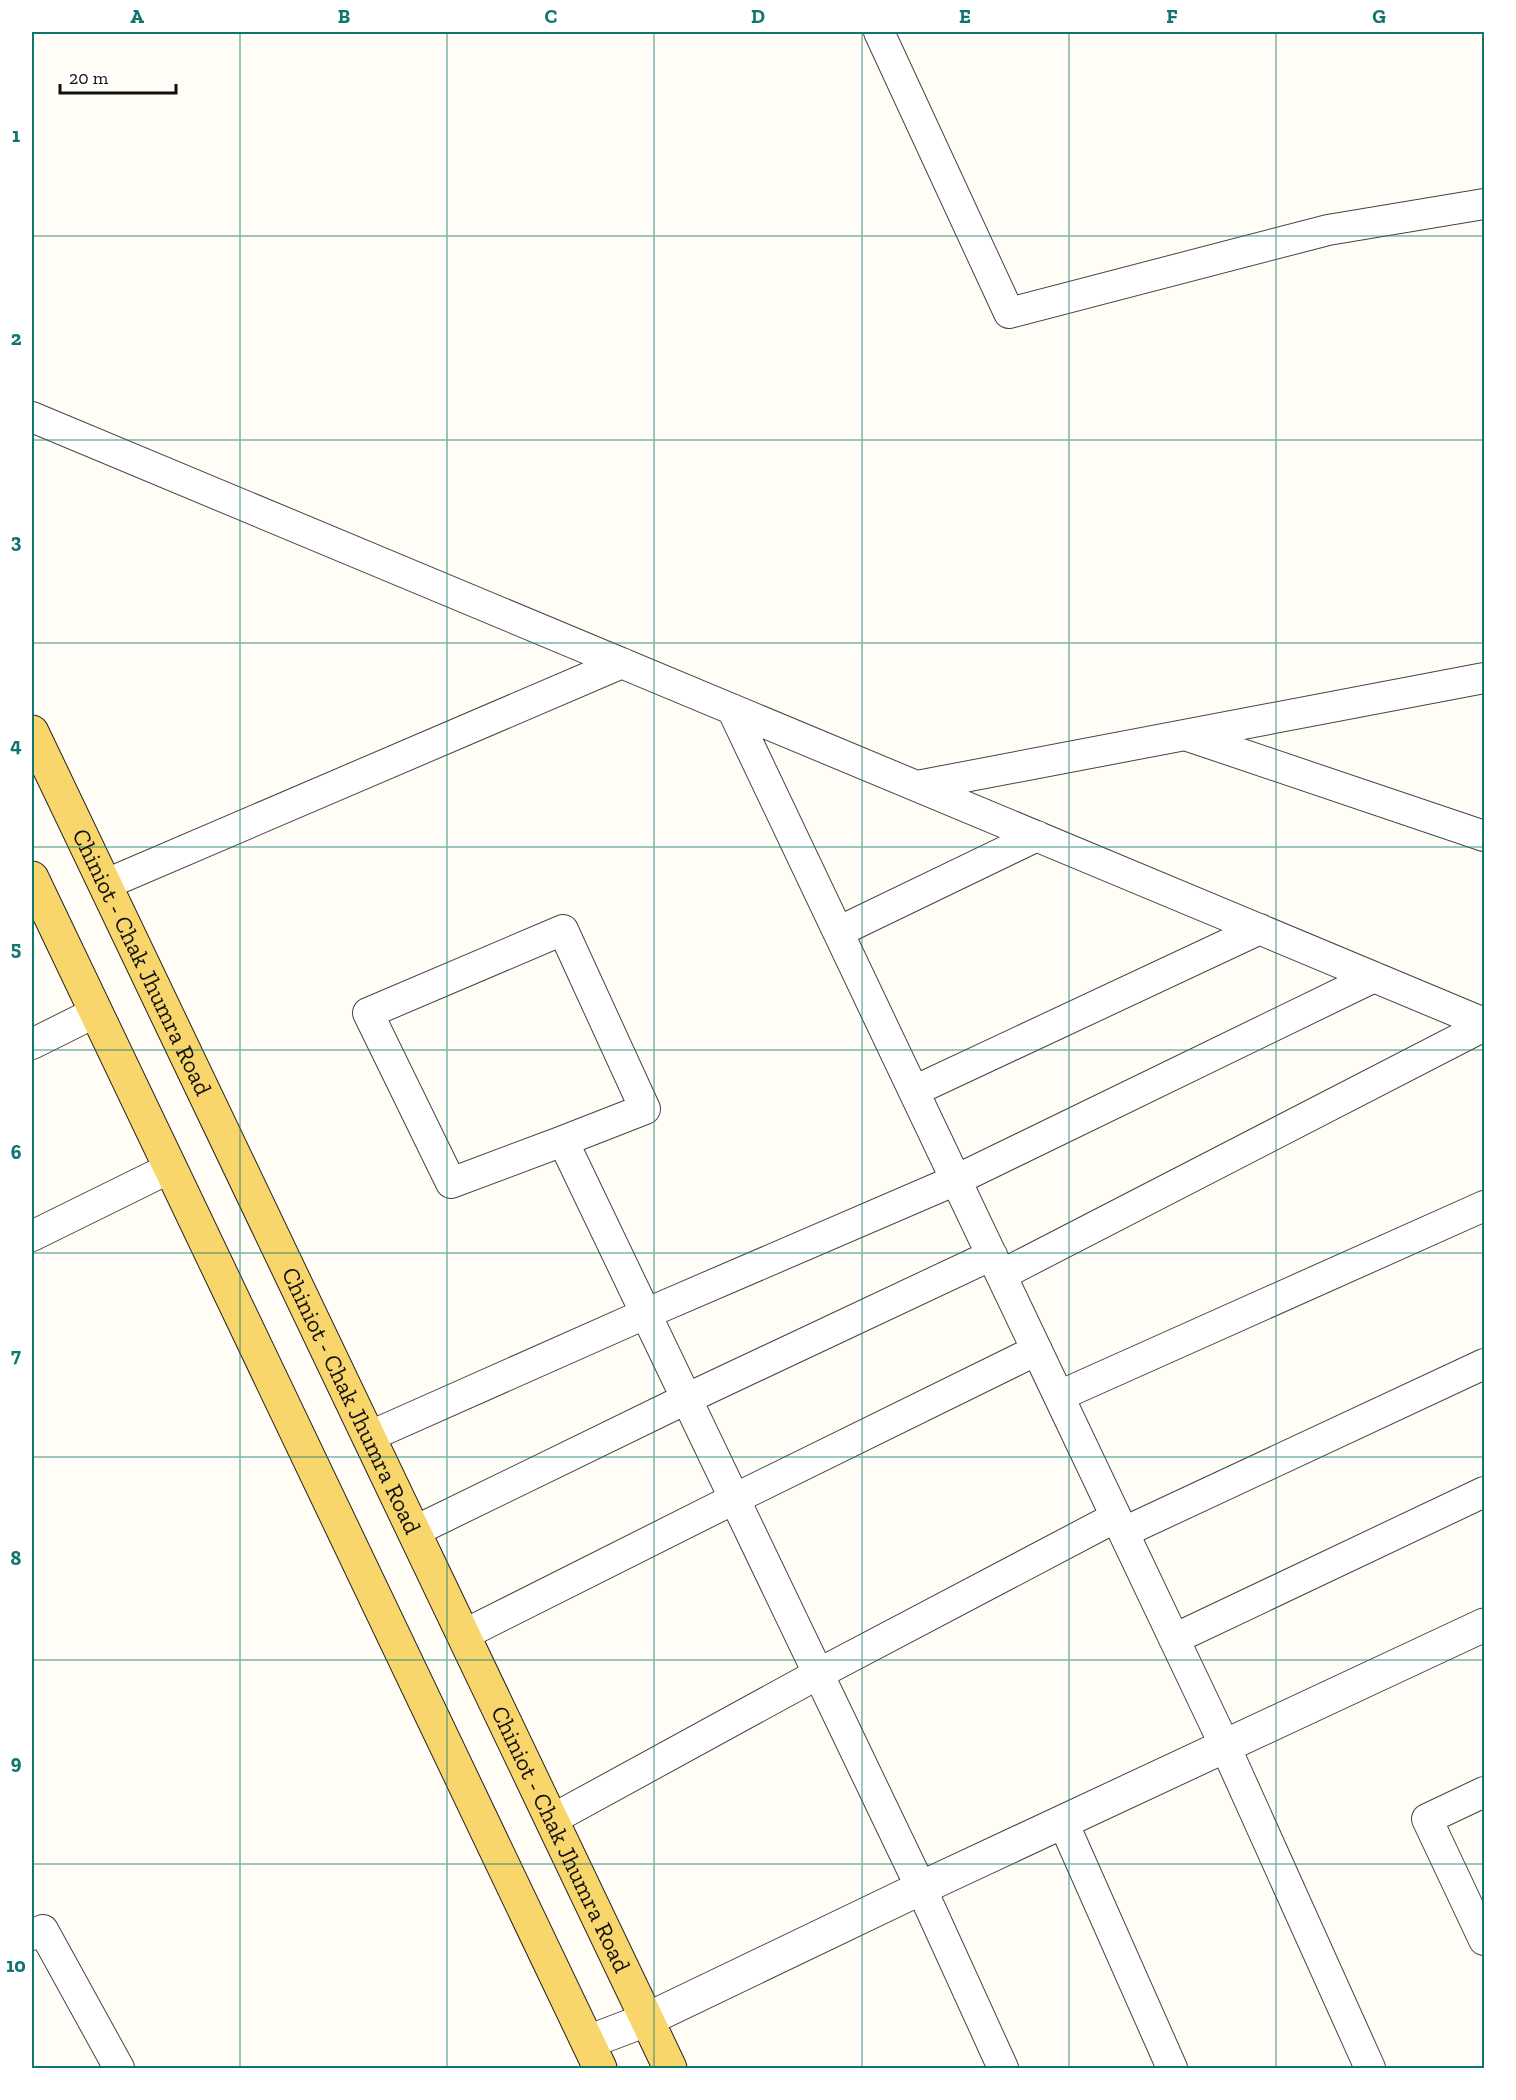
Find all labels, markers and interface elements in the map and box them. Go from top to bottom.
text: A [130,4,144,28]
text: B [338,4,350,28]
text: C [545,4,558,28]
text: D [751,4,765,28]
text: E [959,4,971,28]
text: F [1166,4,1178,28]
text: G [1372,4,1386,28]
scale bar [60,57,176,95]
text: 20 m [69,67,109,89]
text: 1 [12,123,20,147]
text: 2 [11,326,22,350]
text: 3 [11,529,22,553]
text: 4 [10,733,22,757]
street label: Chiniot - Chak Jhumra Road [66,824,218,1100]
text: 5 [11,936,21,960]
text: 6 [11,1140,22,1164]
street label: Chiniot - Chak Jhumra Road [276,1262,428,1538]
text: 7 [11,1343,21,1367]
text: 8 [11,1546,22,1570]
street label: Chiniot - Chak Jhumra Road [485,1701,637,1977]
text: 9 [11,1750,22,1774]
text: 10 [6,1953,26,1977]

